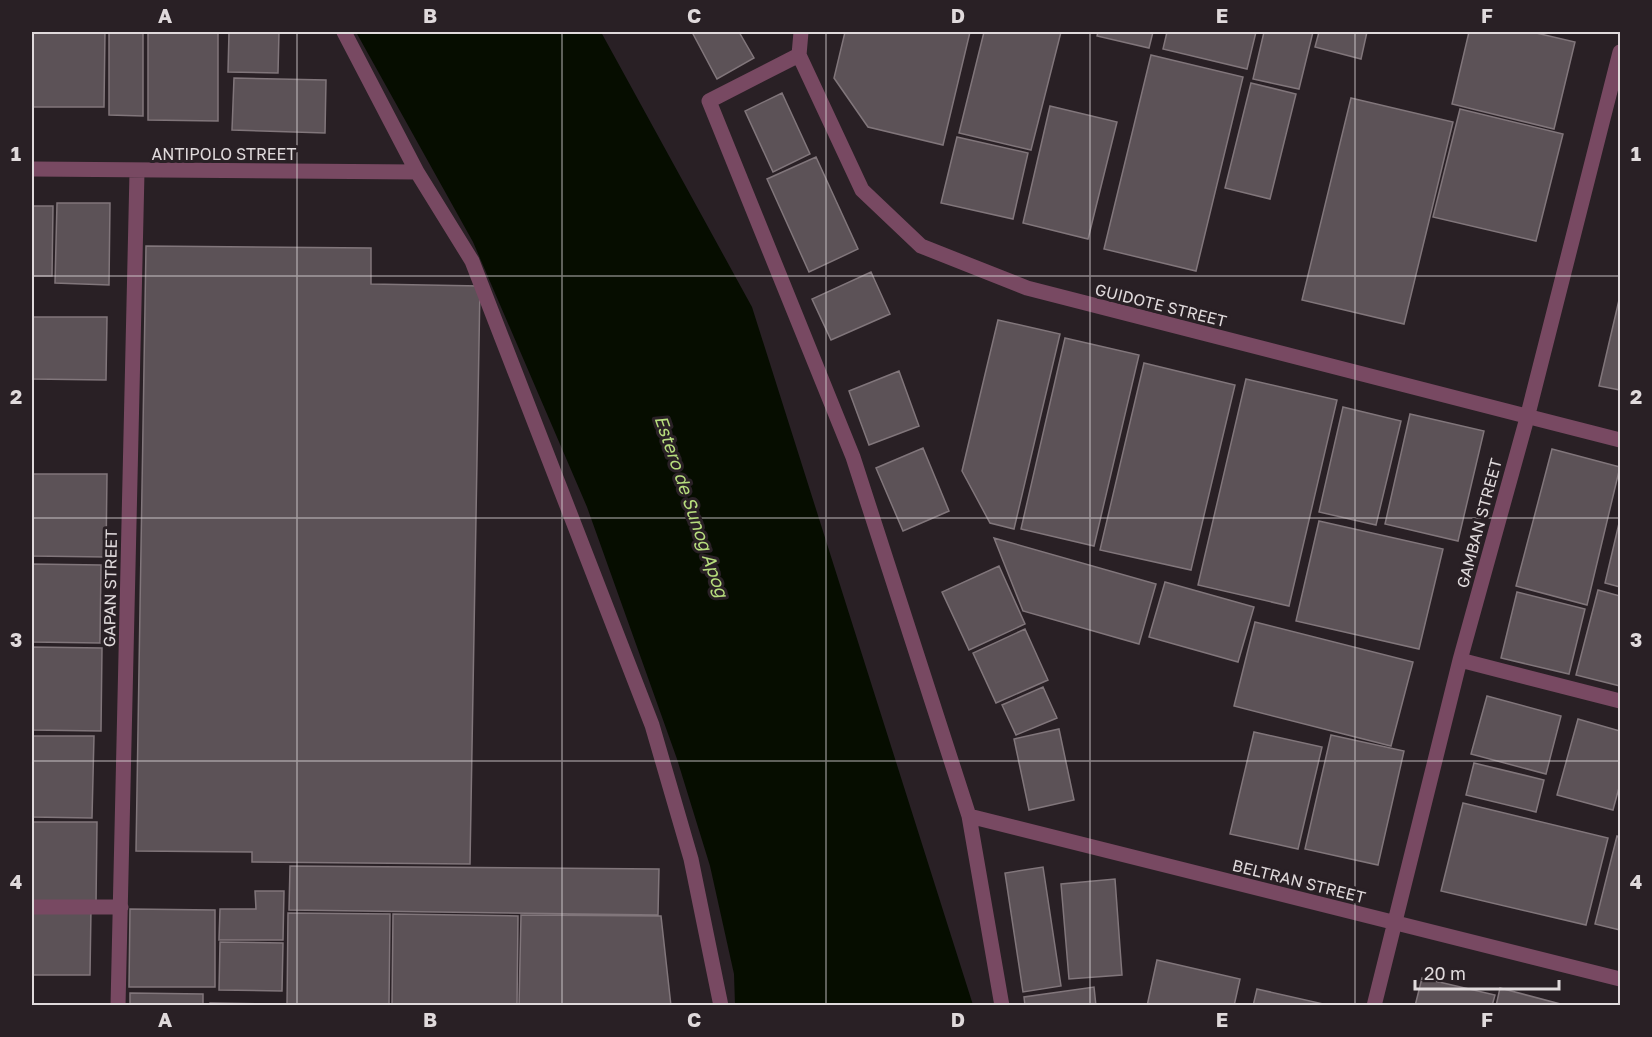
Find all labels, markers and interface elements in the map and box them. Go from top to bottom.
text: A [158,3,172,27]
text: B [423,3,437,27]
text: C [687,3,701,27]
text: D [951,3,965,27]
text: E [1216,3,1228,27]
text: F [1481,3,1493,27]
text: 1 [11,141,21,165]
text: 1 [1631,141,1641,165]
street label: ANTIPOLO STREET [152,144,297,164]
street label: GUIDOTE STREET [1093,279,1229,331]
text: 2 [10,384,22,408]
text: 2 [1630,384,1642,408]
water label: Estero de Sunog Apog [650,412,734,602]
street label: GAMBAN STREET [1452,456,1506,590]
street label: GAPAN STREET [99,529,121,647]
text: 3 [10,627,22,651]
text: 3 [1630,627,1642,651]
street label: BELTRAN STREET [1230,855,1368,907]
text: 4 [10,869,22,893]
text: 4 [1630,869,1642,893]
scale bar [1415,953,1559,991]
text: 20 m [1424,962,1466,984]
text: A [158,1007,172,1031]
text: B [423,1007,437,1031]
text: C [687,1007,701,1031]
text: D [951,1007,965,1031]
text: E [1216,1007,1228,1031]
text: F [1481,1007,1493,1031]

